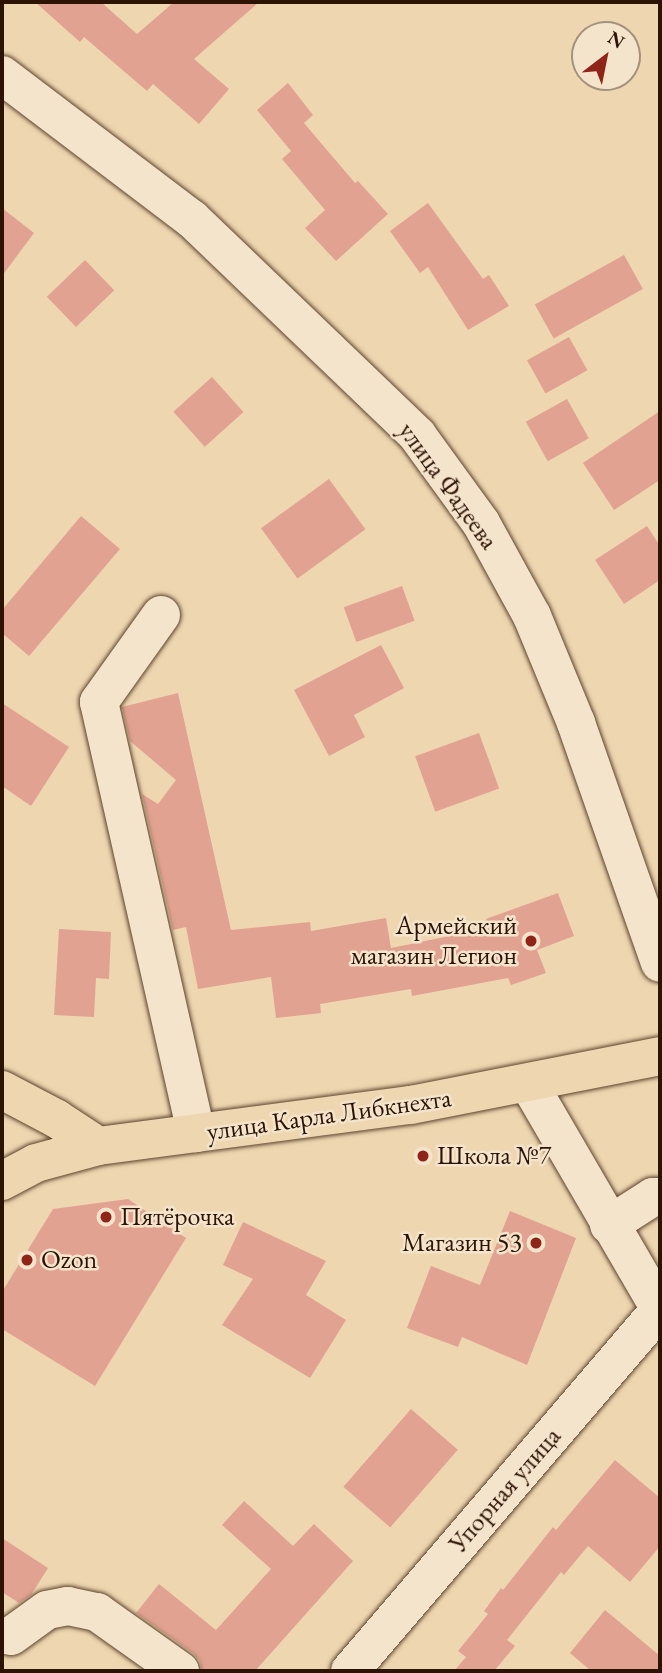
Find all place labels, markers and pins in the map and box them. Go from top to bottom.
place label: Армейский магазин Легион [351,910,517,972]
marker: Армейский магазин Легион [523,933,539,949]
place label: Школа №7 [437,1140,551,1172]
marker: Школа №7 [415,1148,431,1164]
place label: Пятёрочка [120,1201,234,1233]
marker: Пятёрочка [98,1209,114,1225]
place label: Магазин 53 [402,1227,522,1259]
marker: Магазин 53 [528,1235,544,1251]
place label: Ozon [41,1244,97,1276]
marker: Ozon [19,1252,35,1268]

